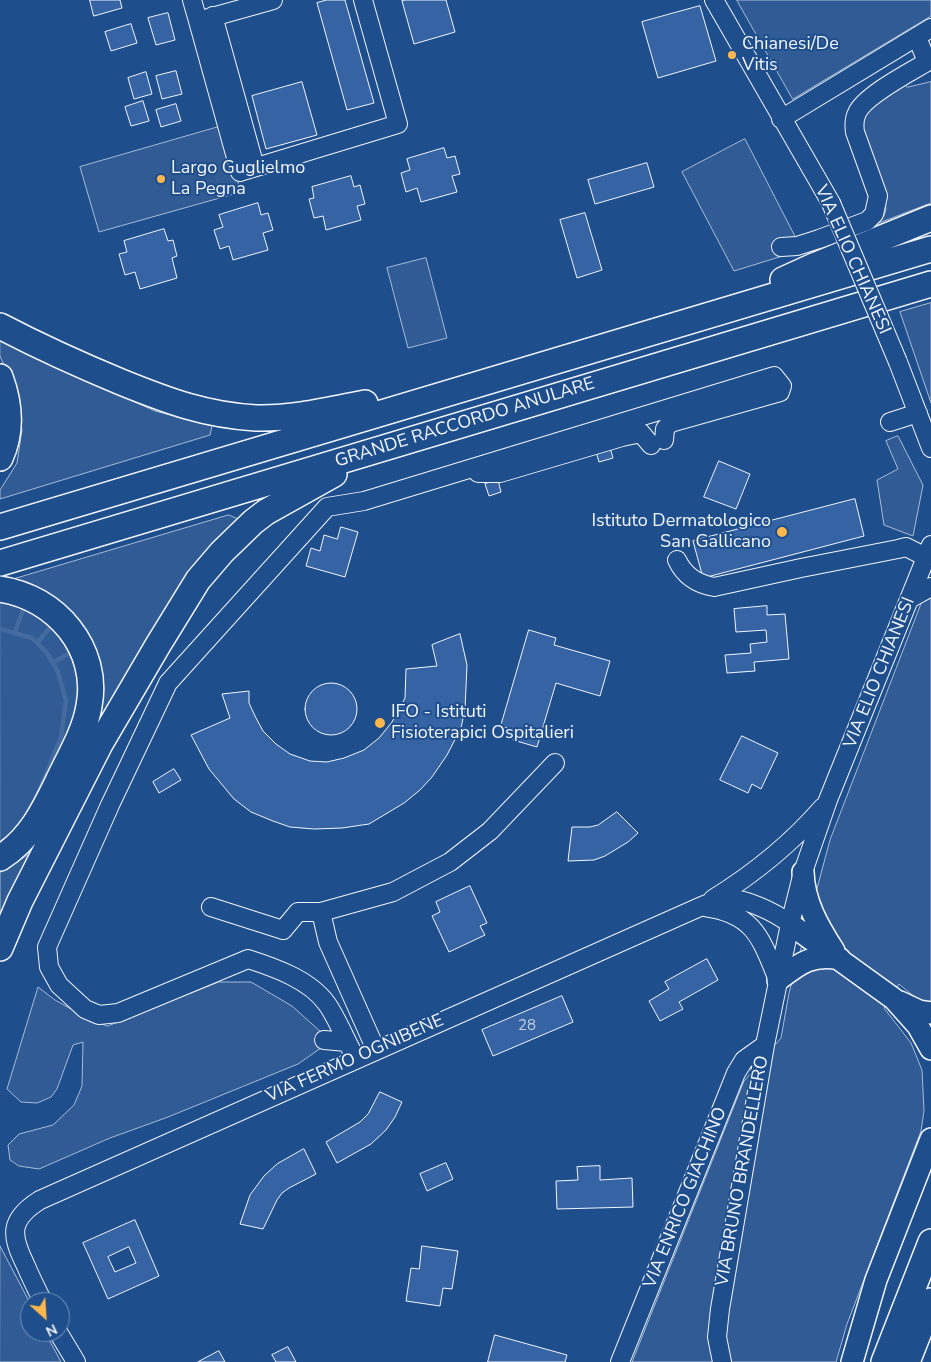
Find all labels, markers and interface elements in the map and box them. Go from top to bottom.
place label: Chianesi/De Vitis [742,34,839,76]
marker: Chianesi/De Vitis [726,49,738,61]
place label: Largo Guglielmo La Pegna [171,158,305,200]
marker: Largo Guglielmo La Pegna [155,173,167,185]
street label: VIA ELIO CHIANESI [809,182,895,338]
street label: GRANDE RACCORDO ANULARE [333,373,597,473]
place label: Istituto Dermatologico San Gallicano [591,511,771,554]
marker: Istituto Dermatologico San Gallicano [775,525,789,539]
street label: VIA ELIO CHIANESI [840,594,920,752]
place label: IFO - Istituti Fisioterapici Ospitalieri [391,702,574,744]
marker: IFO - Istituti Fisioterapici Ospitalieri [373,716,387,730]
street label: VIA FERMO OGNIBENE [263,1010,447,1108]
house number: 28 [518,1017,536,1035]
street label: VIA BRUNO BRANDELLERO [712,1054,774,1288]
street label: VIA ENRICO GIACHINO [640,1104,732,1292]
north arrow [20,1292,70,1342]
text: N [42,1319,60,1341]

